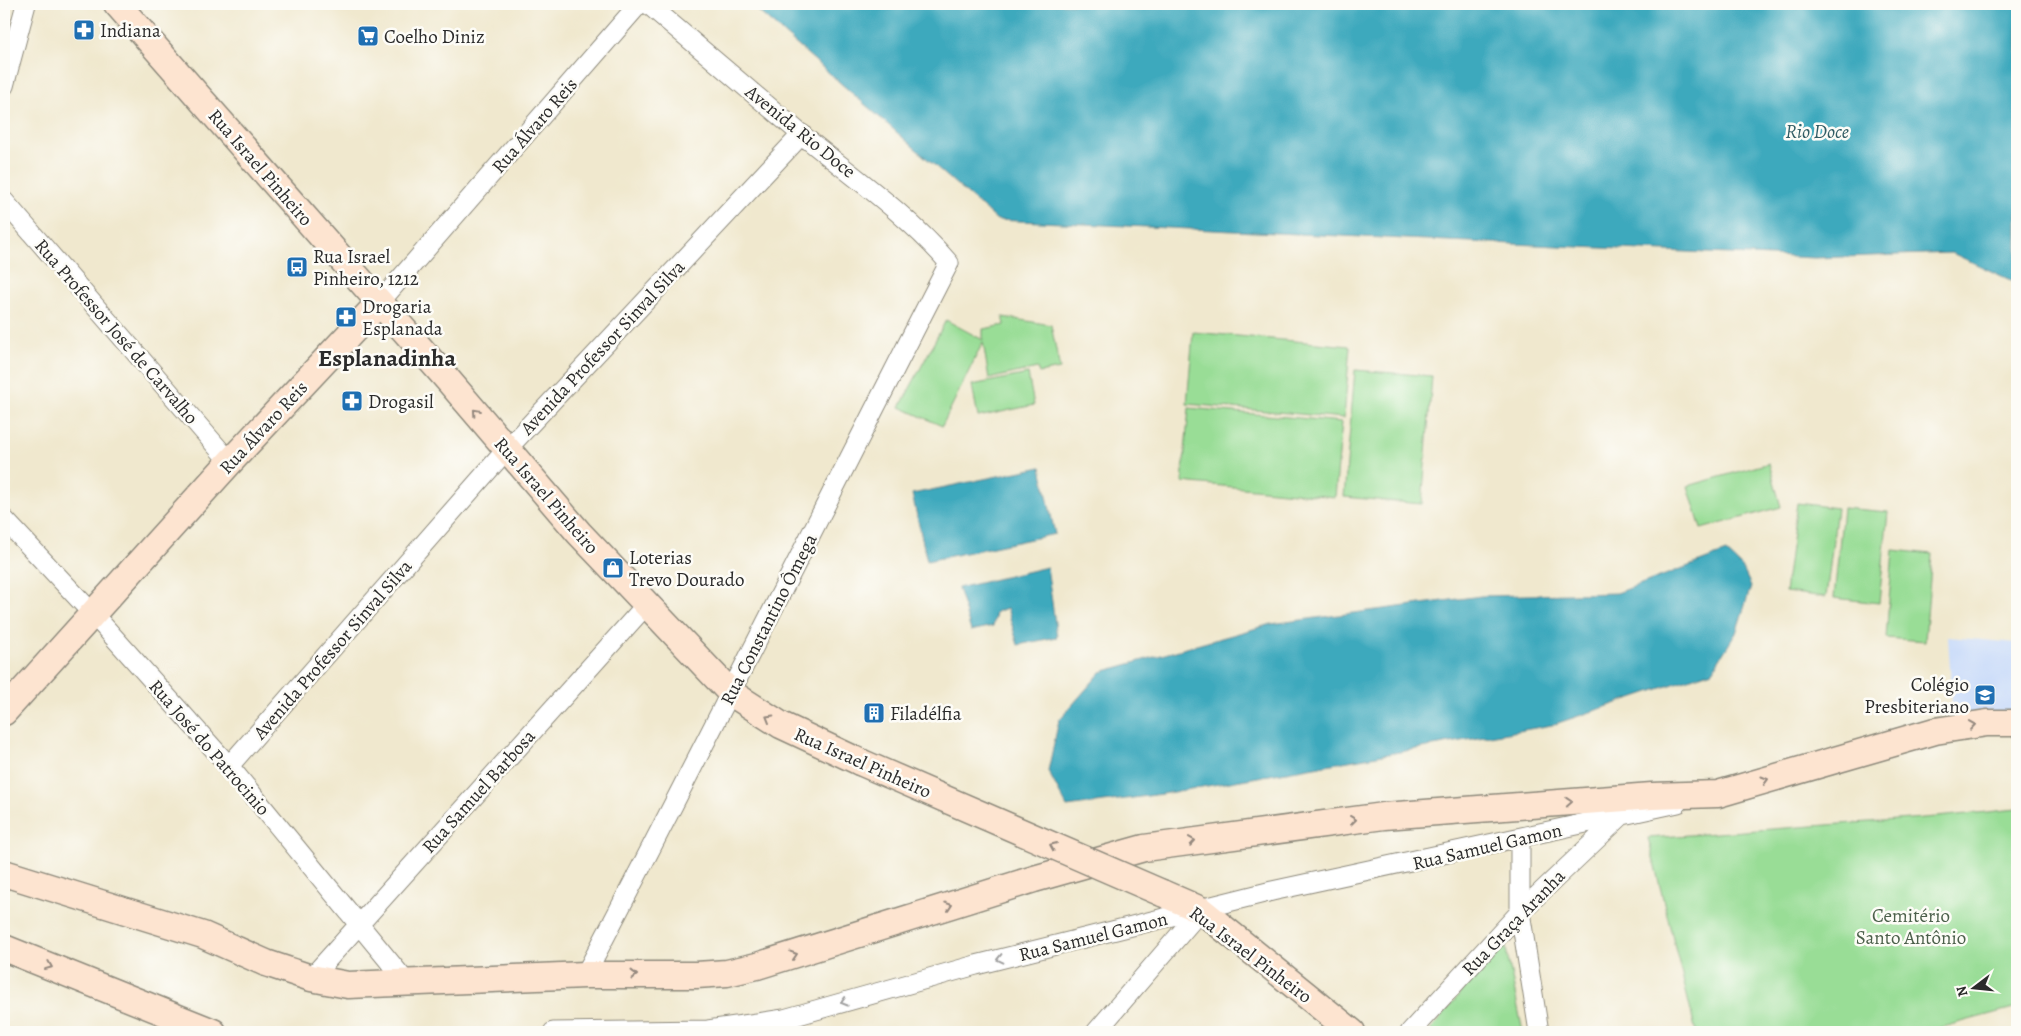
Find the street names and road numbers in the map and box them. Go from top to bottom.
street label: Rua Álvaro Reis [486,72,584,179]
street label: Avenida Rio Doce [739,79,861,184]
street label: Rua Israel Pinheiro [202,103,318,232]
street label: Rua Professor José de Carvalho [28,233,204,430]
street label: Avenida Professor Sinval Silva [514,254,691,442]
street label: Rua Álvaro Reis [214,375,314,480]
street label: Rua Israel Pinheiro [488,431,604,560]
street label: Rua Constantino Ômega [714,529,823,710]
street label: Avenida Professor Sinval Silva [247,554,418,746]
street label: Rua José do Patrocinio [143,674,276,821]
street label: Rua Israel Pinheiro [790,721,935,805]
street label: Rua Samuel Barbosa [416,724,542,859]
street label: Rua Samuel Gamon [1410,817,1564,877]
street label: Rua Graça Aranha [1456,864,1571,982]
street label: Rua Israel Pinheiro [1184,900,1317,1010]
street label: Rua Samuel Gamon [1016,906,1170,968]

